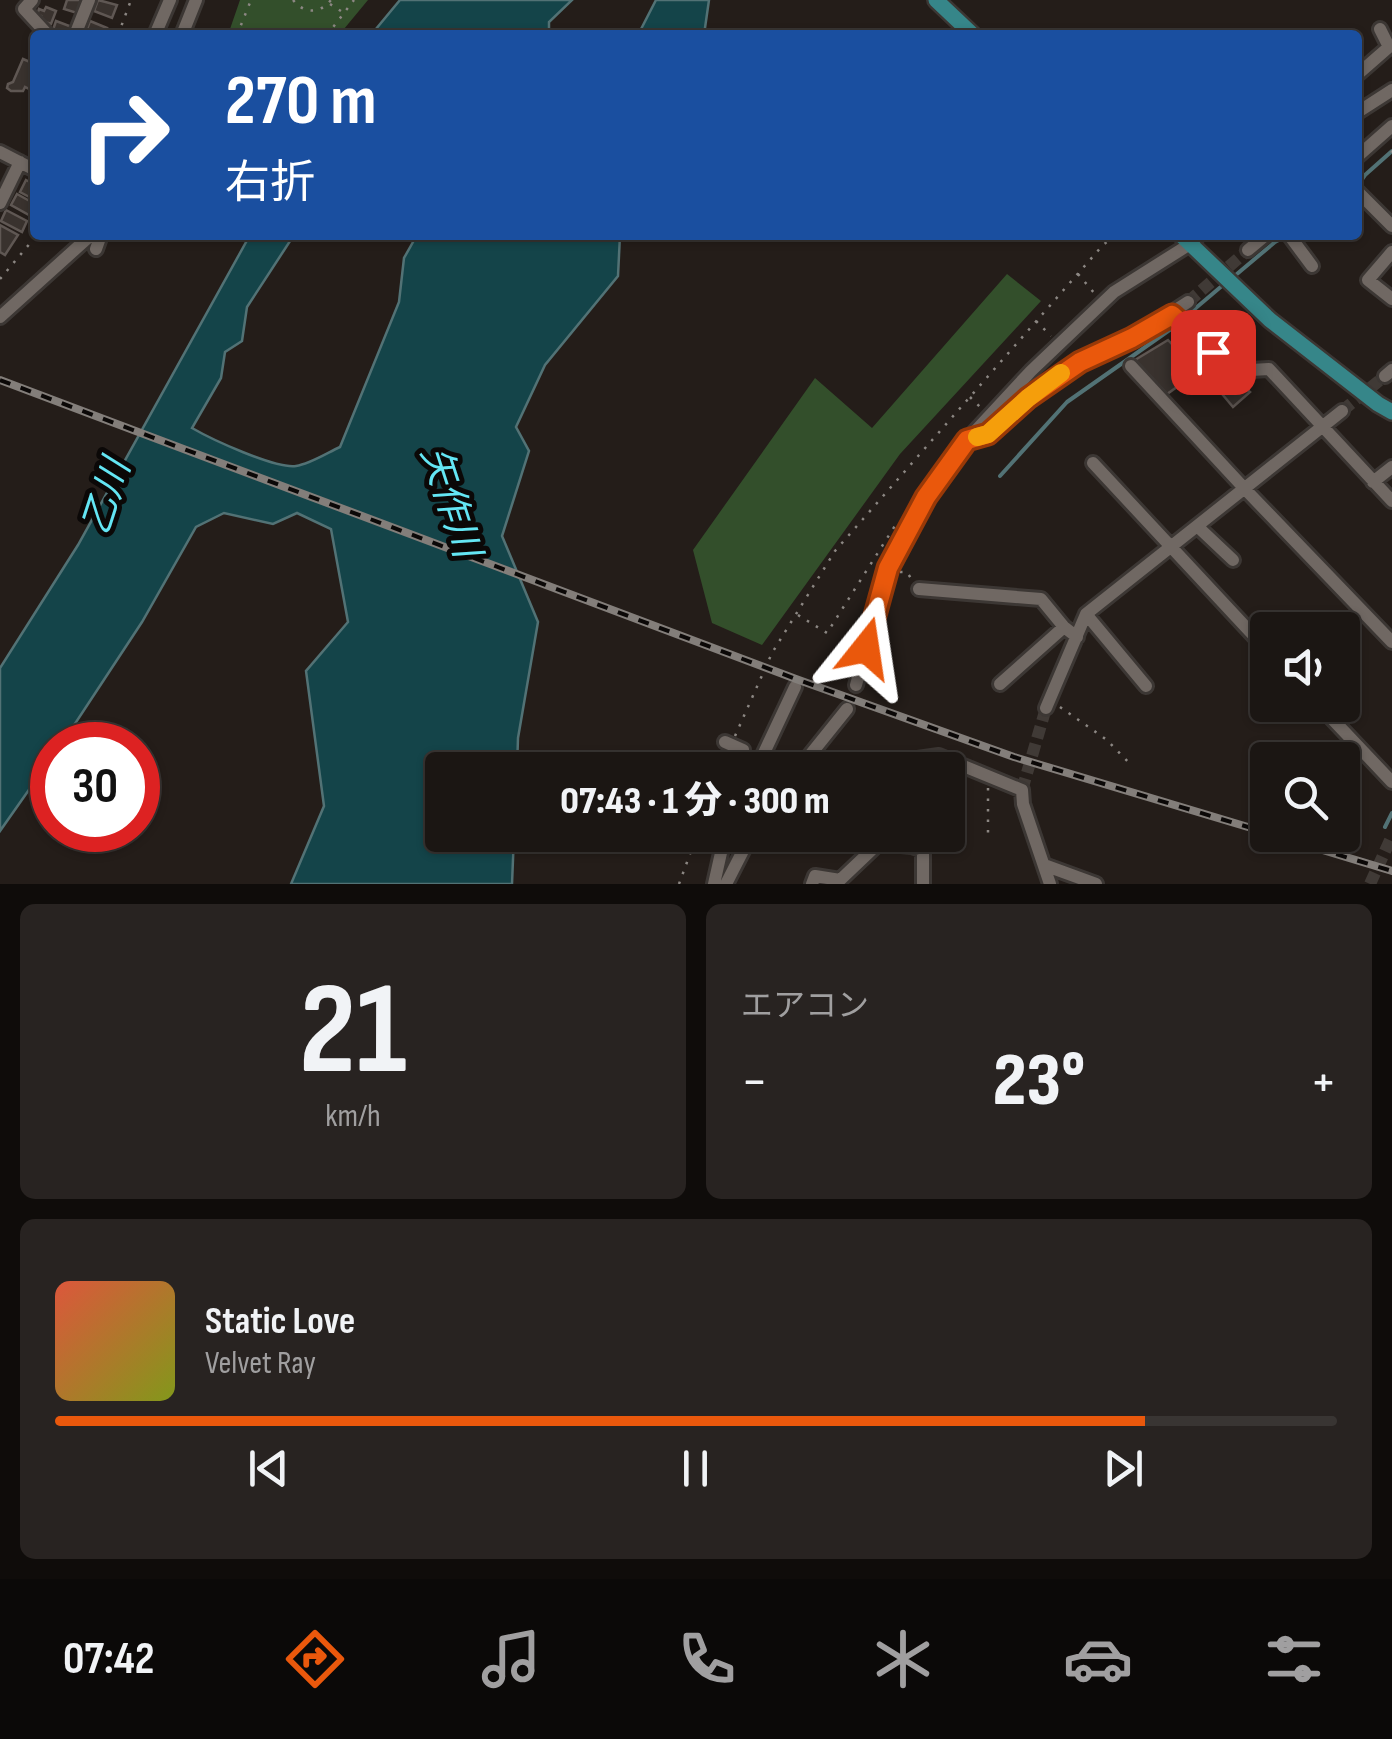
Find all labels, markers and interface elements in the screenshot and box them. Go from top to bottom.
text: 270 m [225,60,377,144]
icon: right [60,70,190,200]
text: 右折 [225,156,315,211]
pin [1171,310,1256,395]
icon: arrive [1186,325,1241,380]
water label: 矢作川 [411,441,490,567]
water label: 乙川 [74,450,141,540]
position arrow [814,596,918,700]
map controls [1250,612,1360,852]
button: sound [1250,612,1360,722]
speed limit sign: 30 [30,722,160,852]
button: search [1250,742,1360,852]
text: 07:43 · 1 分 · 300 m [560,779,830,824]
text: 21 [299,954,407,1110]
text: エアコン [741,987,869,1026]
text: 23° [993,1036,1085,1127]
text: − [741,1049,768,1116]
text: + [1310,1049,1337,1116]
text: km/h [325,1097,381,1136]
text: Static Love [205,1299,355,1344]
text: Velvet Ray [205,1344,316,1383]
icon: previous [241,1441,296,1496]
icon: pause [668,1441,723,1496]
icon: next [1096,1441,1151,1496]
icon: directions [280,1624,350,1694]
icon: music [476,1624,546,1694]
icon: phone [672,1624,742,1694]
icon: climate [868,1624,938,1694]
icon: car [1063,1624,1133,1694]
icon: filters [1259,1624,1329,1694]
text: 07:42 [63,1632,154,1687]

